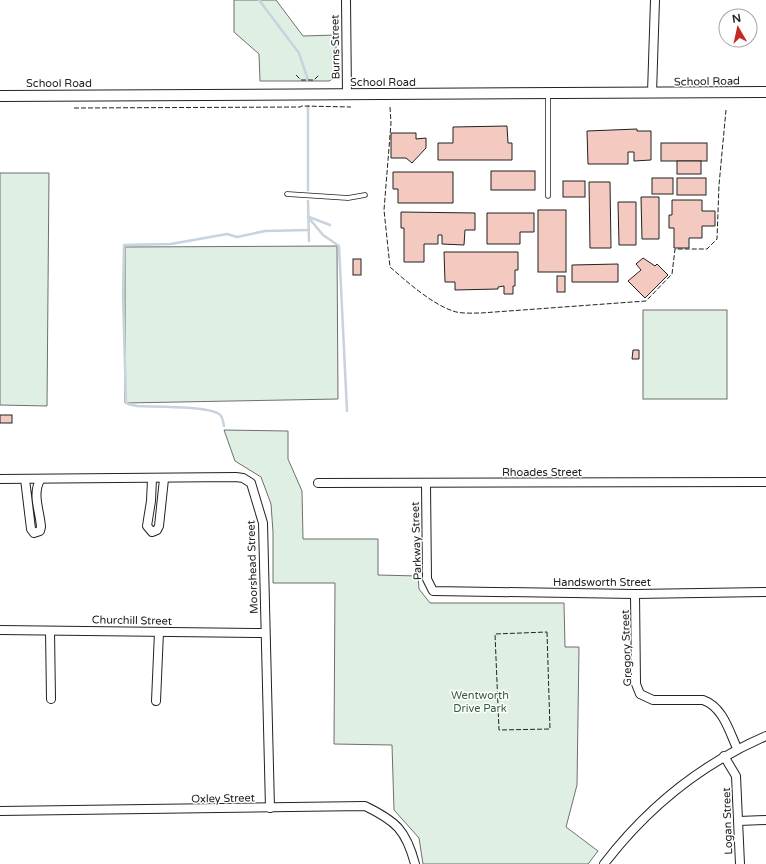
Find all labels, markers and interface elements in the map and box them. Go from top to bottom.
north arrow [718,8,758,48]
text: N [731,12,742,26]
street label: Burns Street [328,15,343,79]
street label: School Road [674,74,740,89]
street label: School Road [350,76,416,89]
street label: School Road [26,77,92,90]
street label: Rhoades Street [502,466,582,479]
street label: Parkway Street [409,502,424,580]
street label: Moorshead Street [244,520,261,614]
street label: Handsworth Street [553,576,651,589]
street label: Gregory Street [619,609,634,687]
street label: Churchill Street [92,613,172,628]
park label: Wentworth Drive Park [451,689,509,715]
street label: Logan Street [720,787,735,855]
street label: Oxley Street [191,791,255,806]

